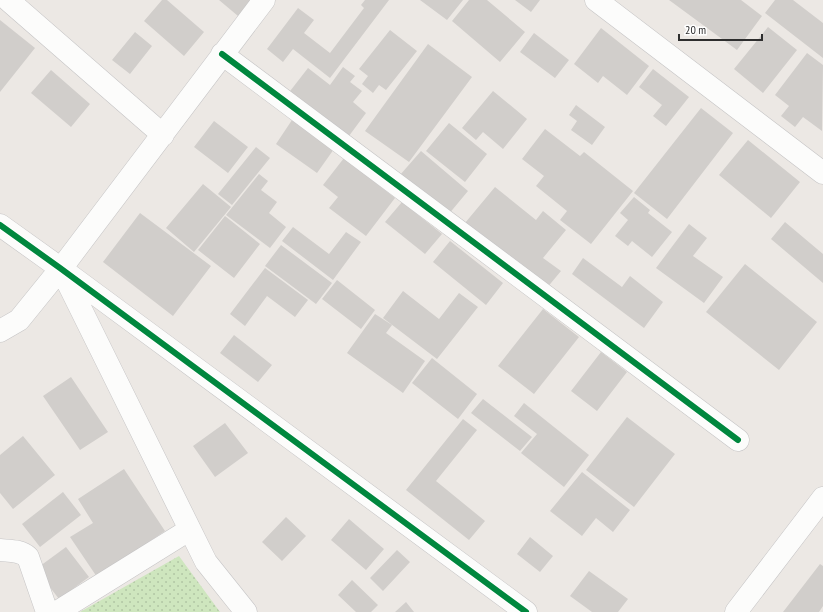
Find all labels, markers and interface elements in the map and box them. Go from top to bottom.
scale bar [679,16,762,42]
text: 20 m [685,22,706,37]

